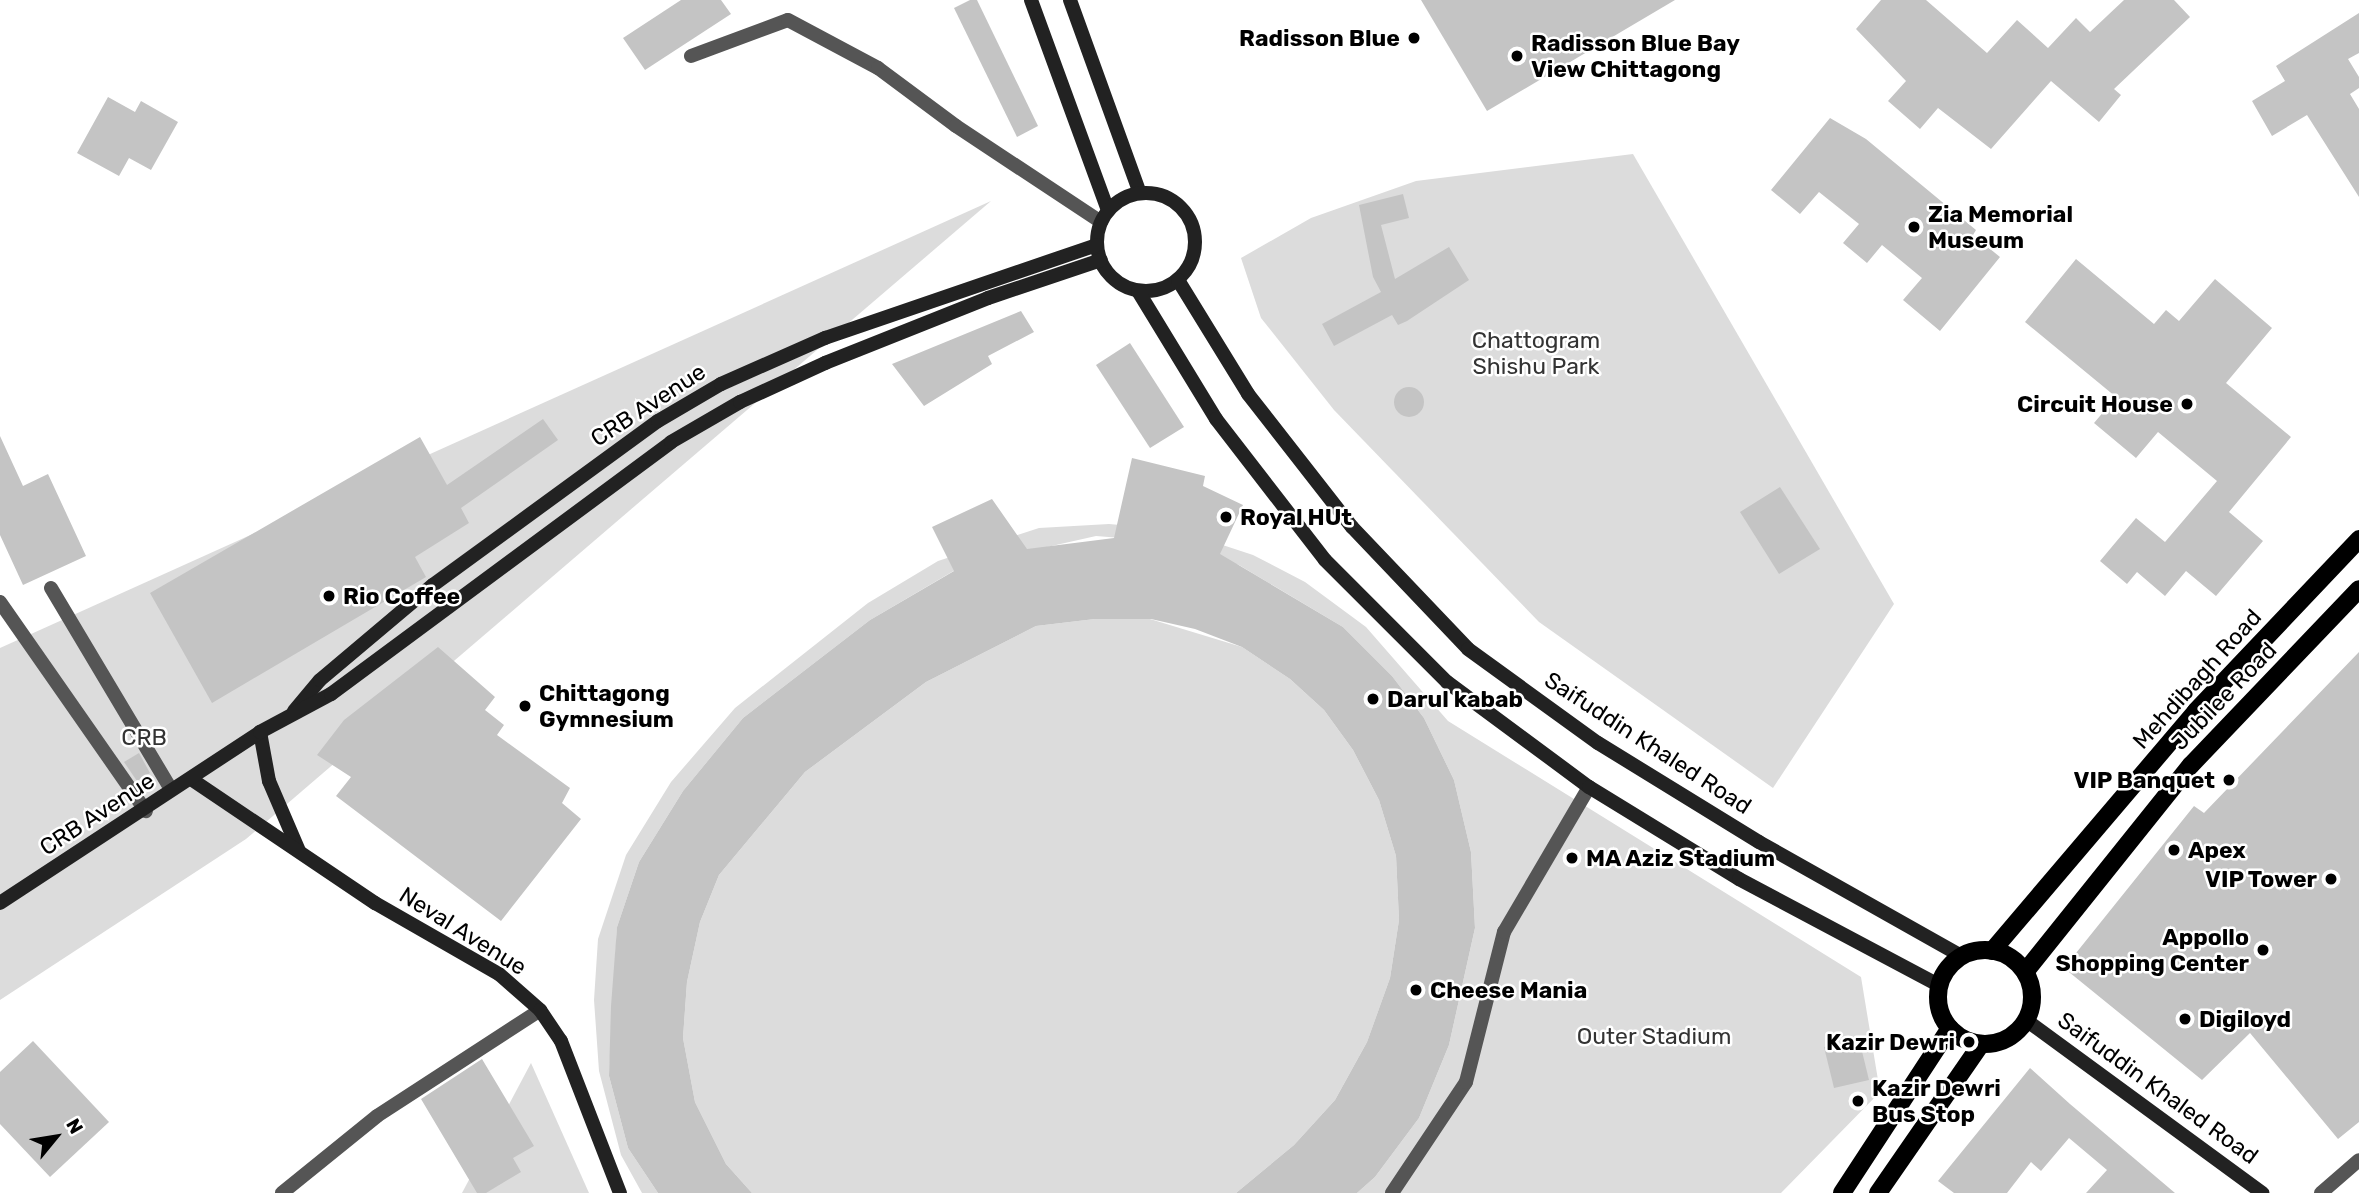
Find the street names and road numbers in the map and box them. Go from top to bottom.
street label: CRB Avenue [585,357,711,453]
street label: Mehdibagh Road [2127,603,2267,755]
street label: Jubilee Road [2166,636,2282,756]
street label: Saifuddin Khaled Road [1540,666,1756,820]
street label: CRB Avenue [34,766,160,862]
street label: Neval Avenue [394,881,532,981]
street label: Saifuddin Khaled Road [2053,1006,2263,1170]

